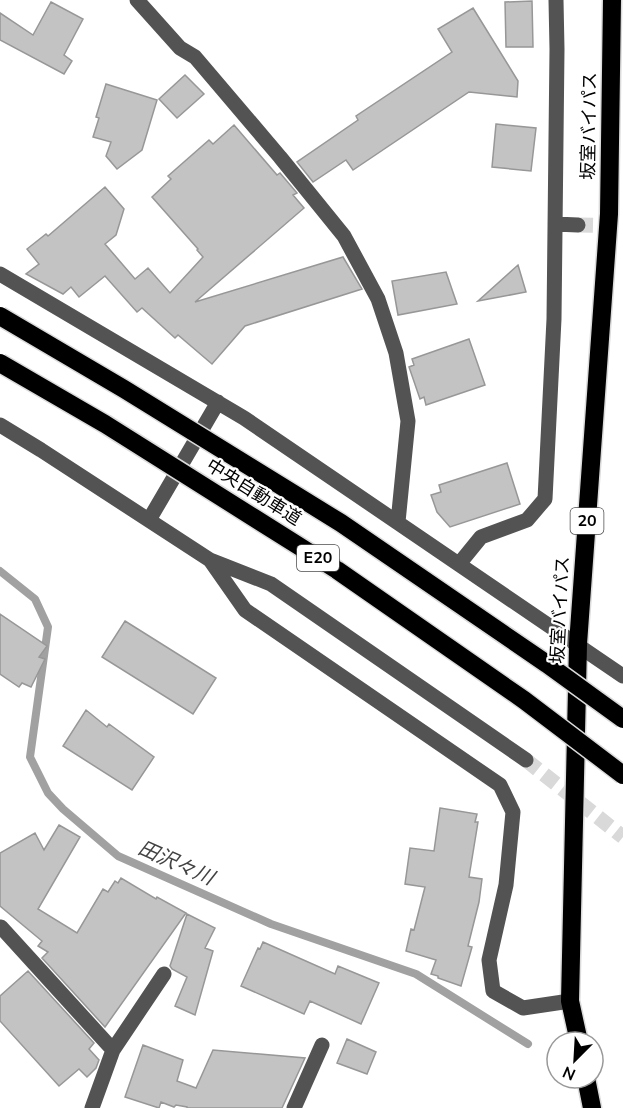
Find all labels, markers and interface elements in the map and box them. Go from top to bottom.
street label: 坂室バイパス [576,72,602,180]
street label: 中央自動車道 [202,453,306,531]
road number: 20 [570,508,604,534]
road number: E20 [297,545,339,571]
street label: 坂室バイパス [545,556,575,664]
water label: 田沢々川 [134,834,220,892]
north arrow [545,1030,605,1090]
text: N [559,1060,579,1085]

